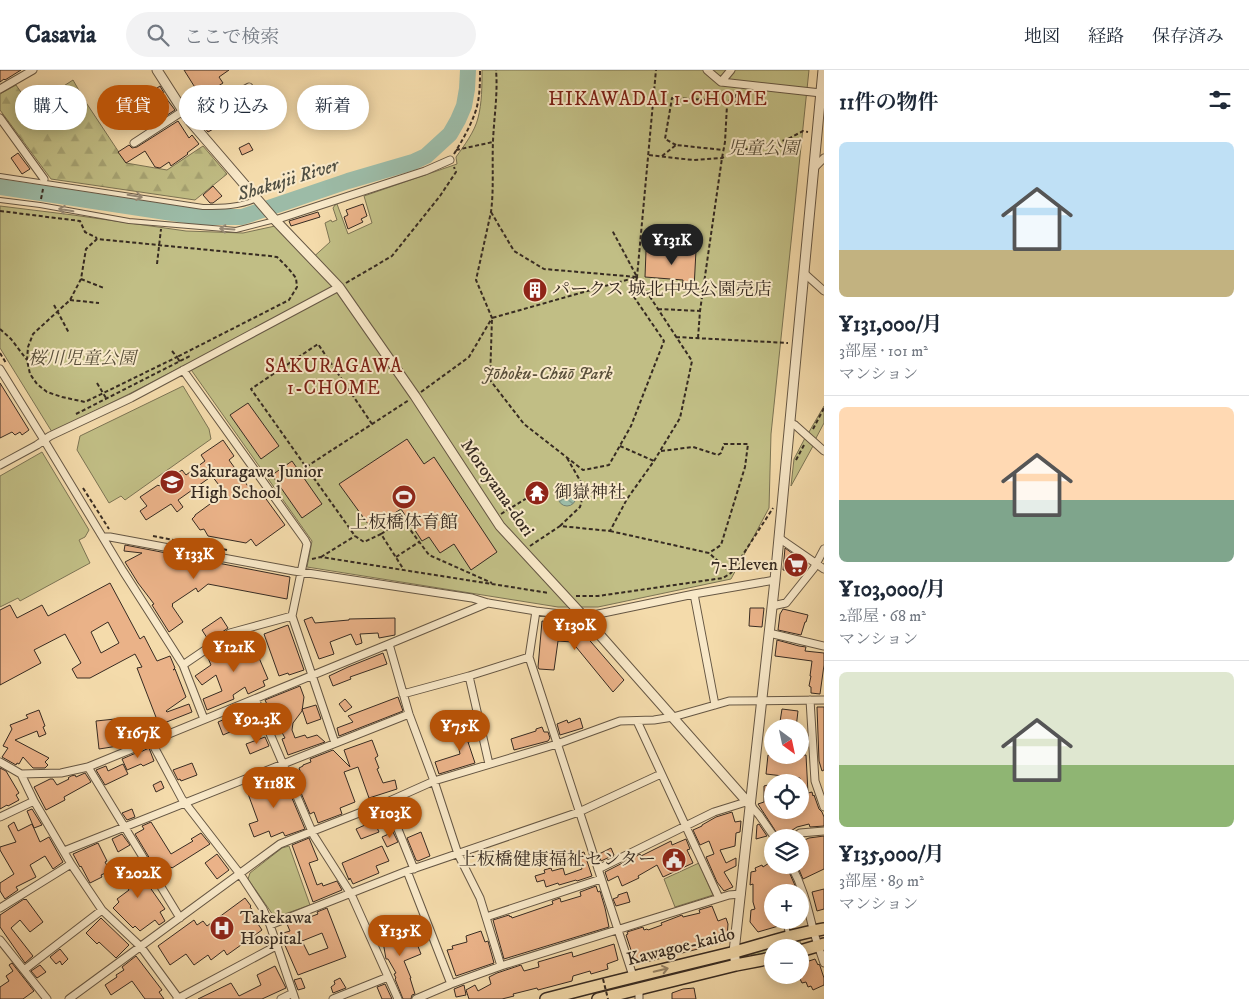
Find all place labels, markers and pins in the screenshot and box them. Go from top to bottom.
pin: ¥131K [637,224,707,266]
building icon: パークス 城北中央公園売店 [522,277,548,303]
place label: パークス 城北中央公園売店 [552,279,772,301]
place label: Sakuragawa Junior High School [190,461,324,504]
school or university icon: Sakuragawa Junior High School [159,469,185,495]
temple icon: 御嶽神社 [524,480,550,506]
place label: 御嶽神社 [554,482,626,504]
sports icon: 上板橋体育館 [391,484,417,510]
place label: 上板橋体育館 [350,512,458,534]
pin: ¥133K [159,538,229,580]
supermarket icon: 7-Eleven [783,552,809,578]
place label: 7-Eleven [711,554,779,576]
pin: ¥130K [540,608,610,651]
pin: ¥121K [199,630,269,673]
pin: ¥92.3K [216,702,298,745]
pin: ¥75K [430,710,490,752]
pin: ¥167K [103,716,173,759]
pin: ¥118K [239,766,309,809]
pin: ¥103K [355,796,425,839]
public building icon: 上板橋健康福祉センター [661,847,687,873]
place label: 上板橋健康福祉センター [459,849,656,871]
pin: ¥202K [103,856,173,899]
place label: Takekawa Hospital [240,907,312,950]
pin: ¥135K [365,914,435,957]
hospital icon: Takekawa Hospital [209,915,235,941]

